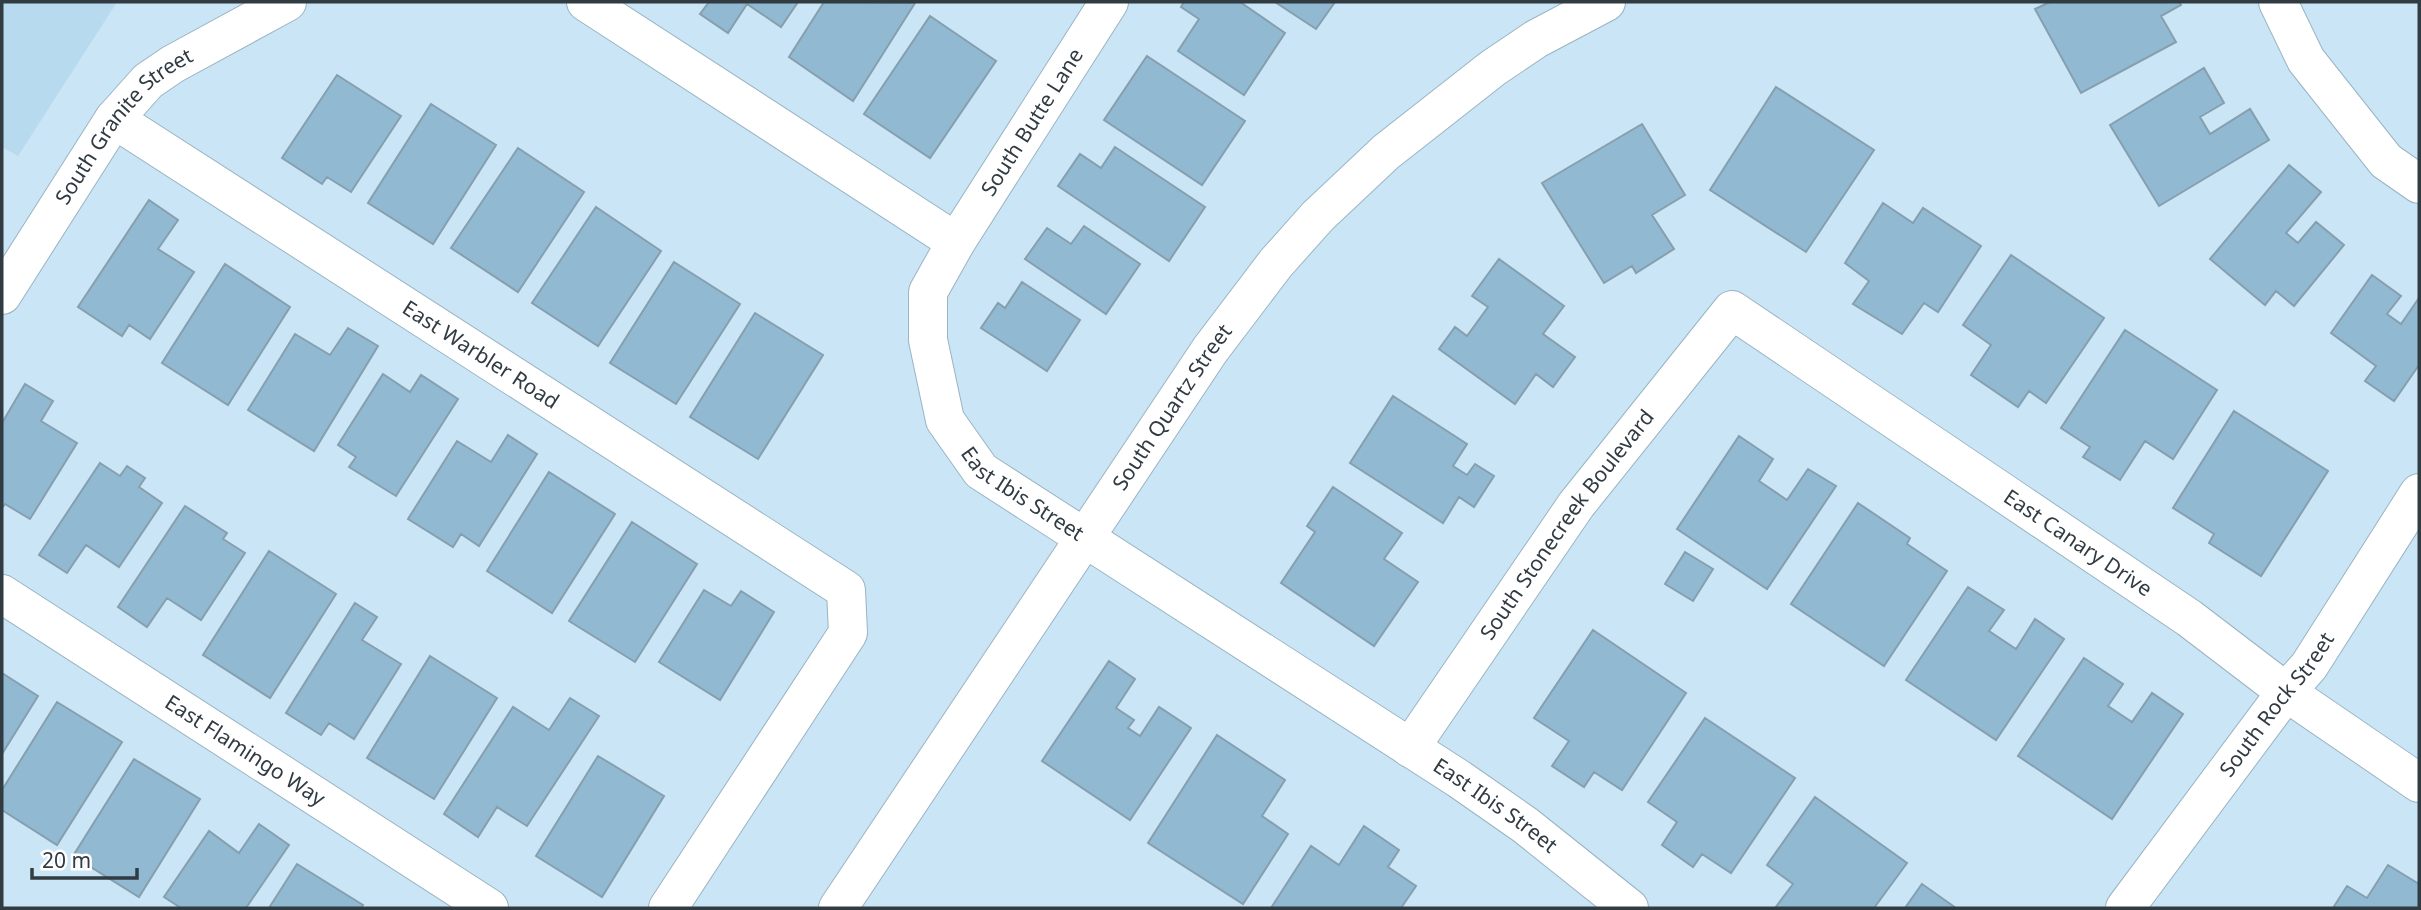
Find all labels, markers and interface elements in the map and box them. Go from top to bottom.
street label: South Granite Street [48,41,198,209]
street label: South Butte Lane [974,42,1089,201]
street label: East Warbler Road [398,293,565,415]
street label: South Quartz Street [1105,318,1238,495]
street label: South Stonecreek Boulevard [1473,403,1660,645]
street label: East Ibis Street [955,441,1090,547]
street label: East Canary Drive [1999,482,2158,602]
street label: South Rock Street [2213,626,2340,782]
street label: East Flamingo Way [160,688,331,812]
street label: East Ibis Street [1428,751,1564,859]
scale bar [32,836,136,880]
text: 20 m [42,846,91,874]

